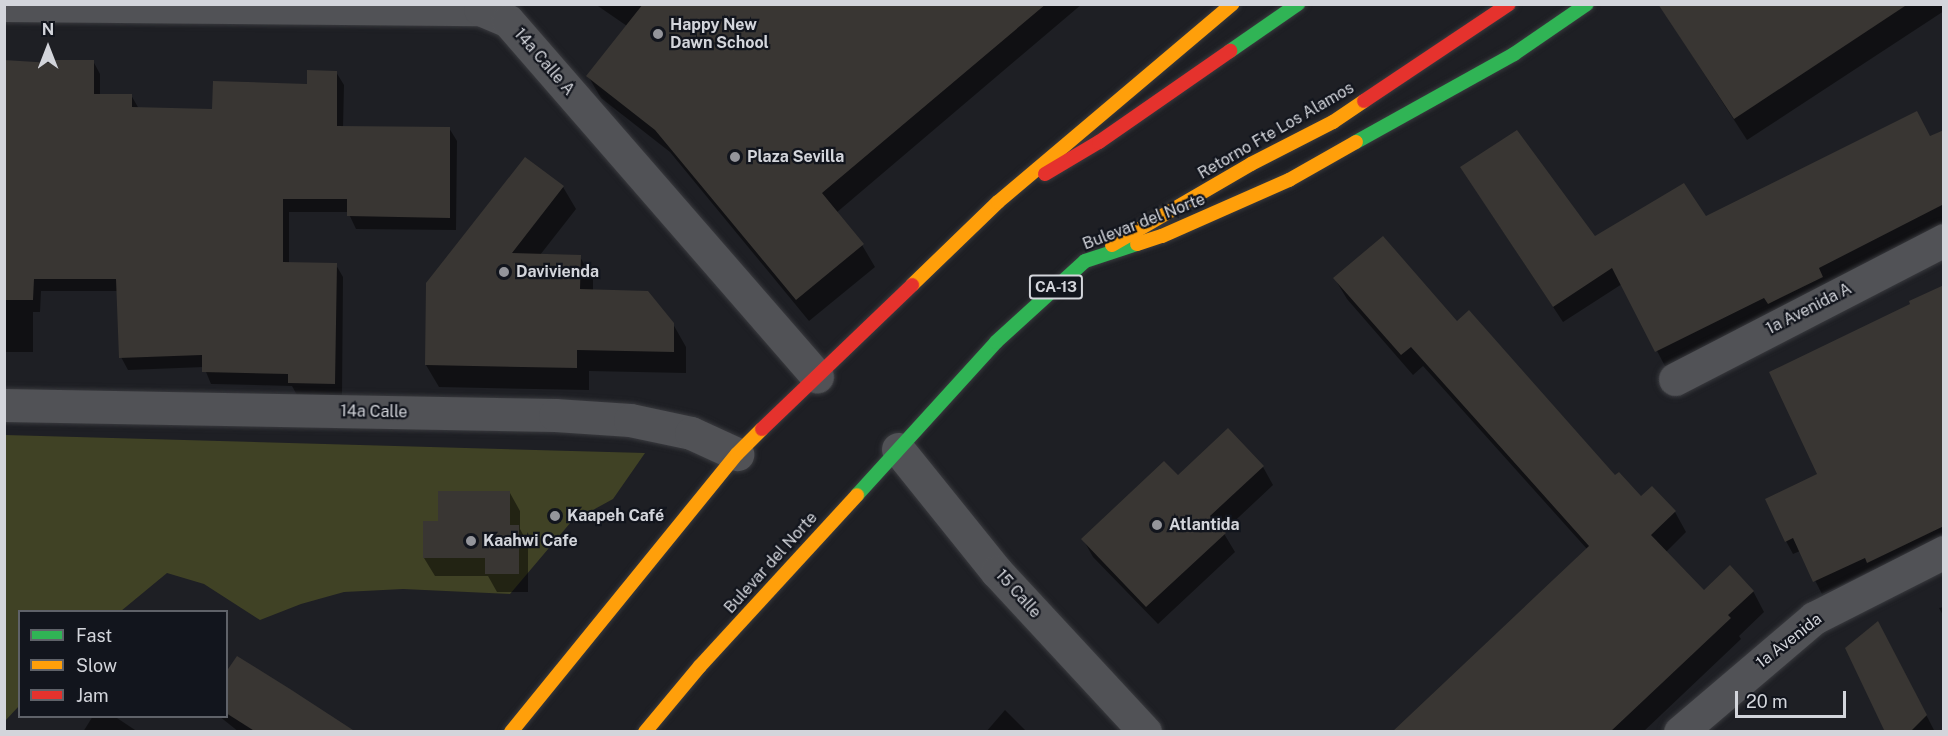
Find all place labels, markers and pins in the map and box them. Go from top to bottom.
place label: Happy New Dawn School [670,15,769,53]
marker: Happy New Dawn School [651,27,665,41]
place label: Plaza Sevilla [747,147,844,167]
marker: Plaza Sevilla [728,150,742,164]
place label: Davivienda [516,262,599,282]
marker: Davivienda [497,265,511,279]
place label: Kaapeh Café [567,506,664,526]
marker: Kaapeh Café [548,509,562,523]
place label: Atlantida [1169,515,1240,535]
marker: Atlantida [1150,518,1164,532]
place label: Kaahwi Cafe [483,531,578,551]
marker: Kaahwi Cafe [464,534,478,548]

